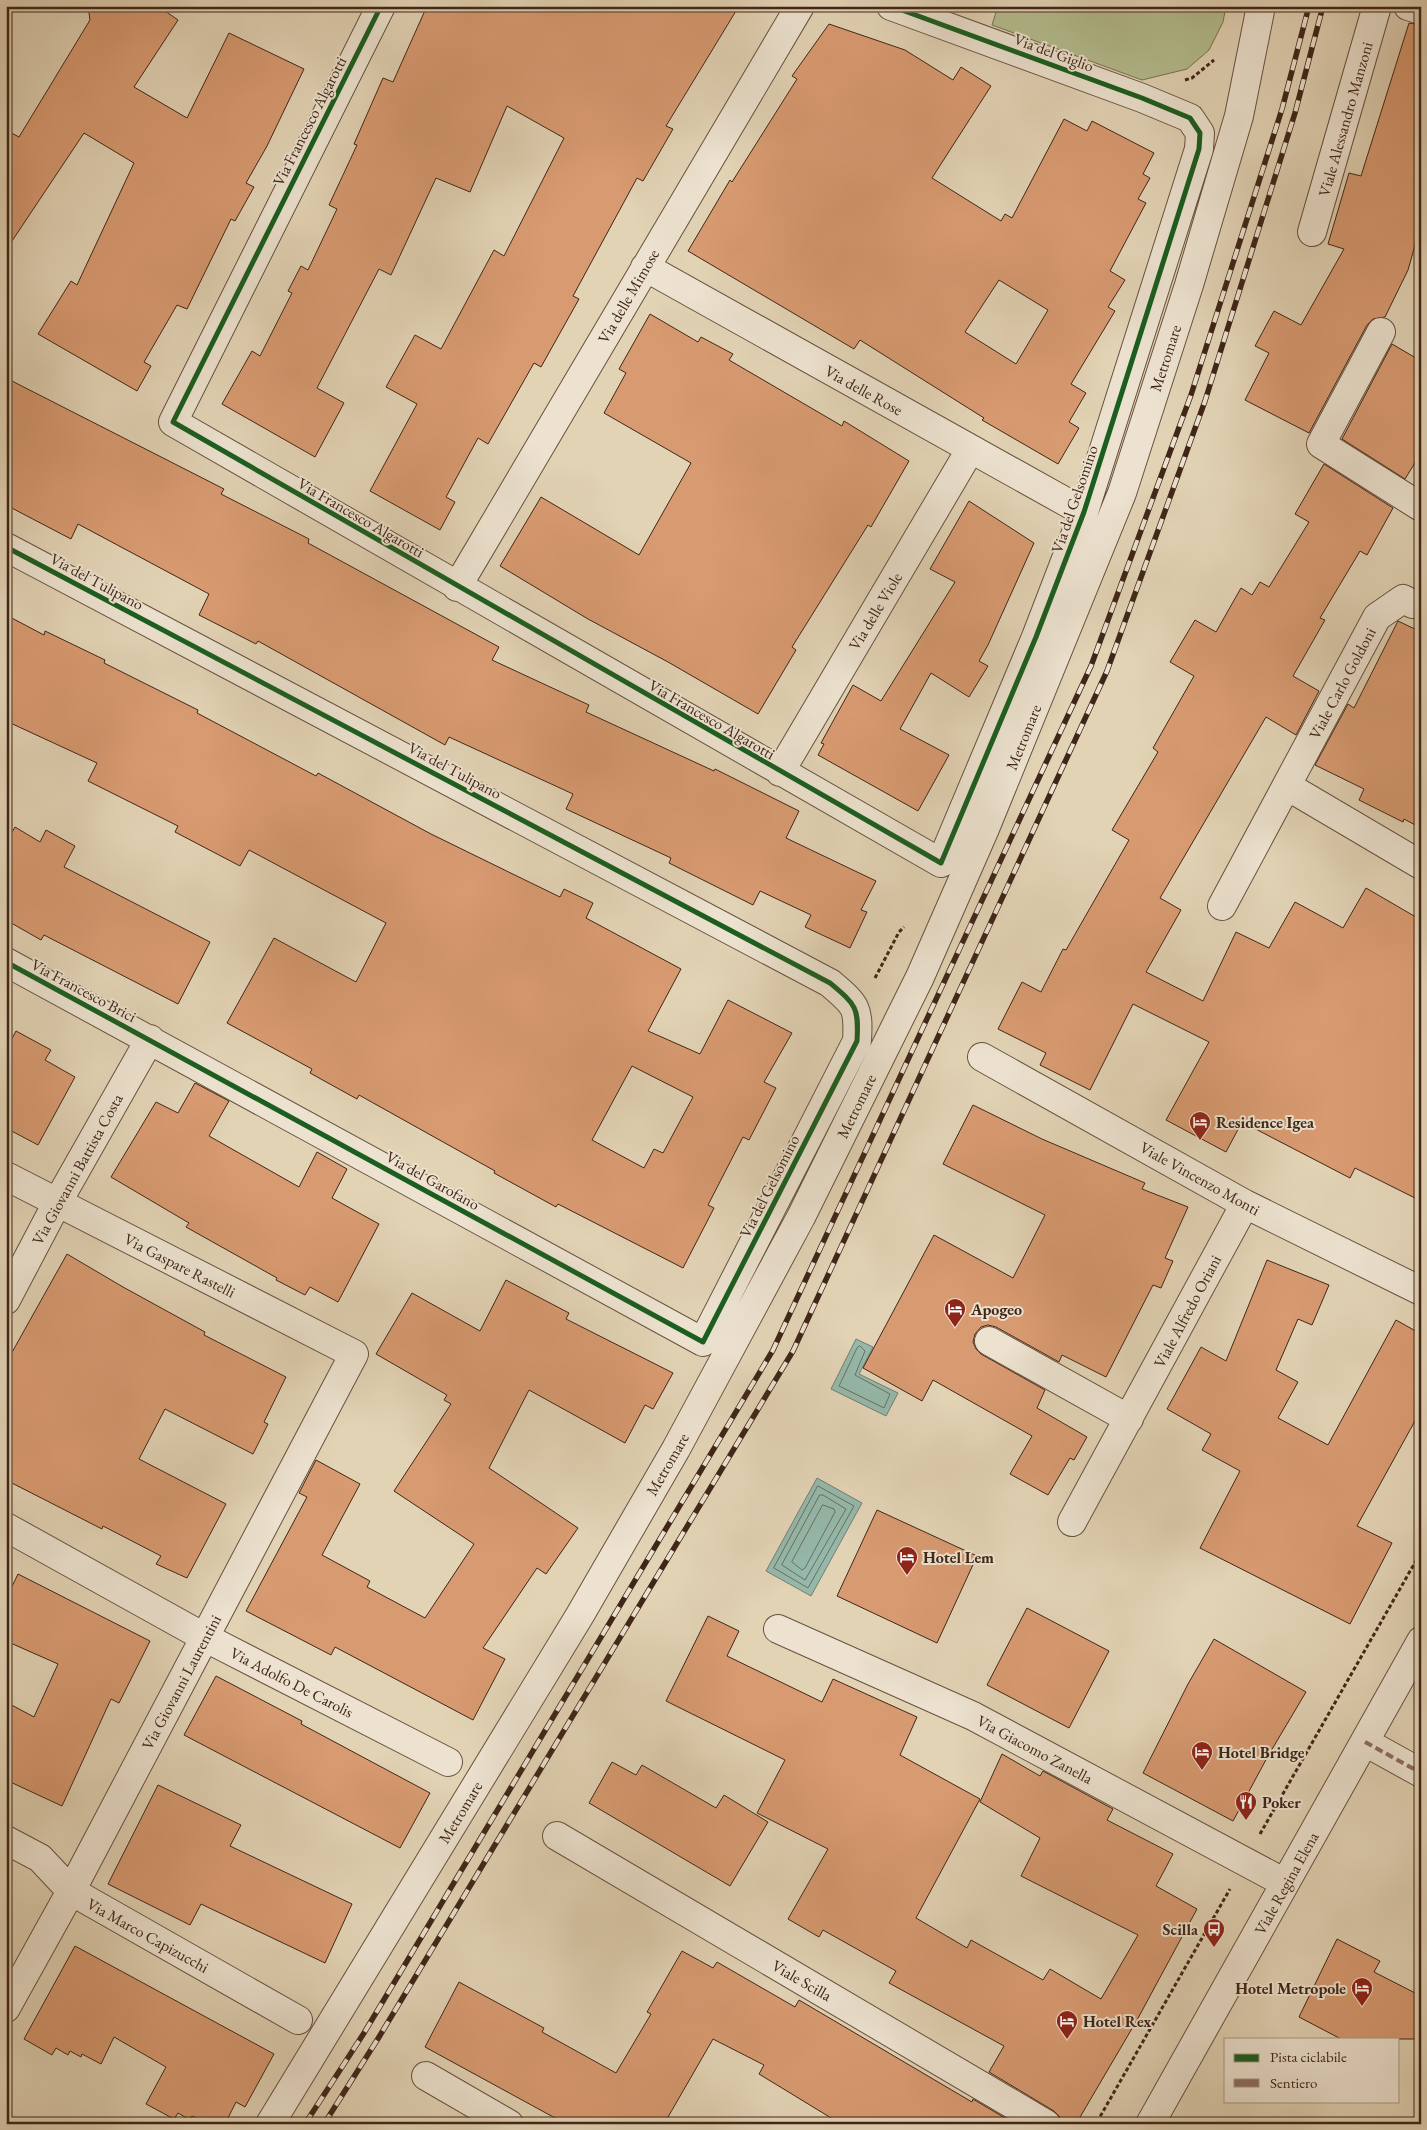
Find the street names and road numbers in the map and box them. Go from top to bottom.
street label: Via del Giglio [1011,28,1097,77]
street label: Viale Alessandro Manzoni [1313,39,1378,199]
street label: Via Francesco Algarotti [268,53,351,190]
street label: Via delle Mimose [593,245,664,347]
street label: Metromare [1145,322,1186,394]
street label: Via delle Rose [821,360,907,421]
street label: Via del Gelsomino [1046,442,1103,556]
street label: Via Francesco Algarotti [294,473,428,562]
street label: Via del Tulipano [46,548,147,615]
street label: Via delle Viole [844,568,907,654]
street label: Viale Carlo Goldoni [1304,624,1381,743]
street label: Via Francesco Algarotti [645,675,779,764]
street label: Metromare [1001,701,1046,773]
street label: Via del Tulipano [404,737,505,804]
street label: Via Francesco Brici [27,954,140,1027]
street label: Metromare [832,1071,881,1142]
street label: Via Giovanni Battista Costa [27,1089,128,1249]
street label: Via del Gelsomino [734,1131,804,1241]
street label: Viale Vincenzo Monti [1136,1137,1264,1220]
street label: Via del Garofano [382,1146,483,1215]
street label: Via Gaspare Rastelli [121,1228,239,1303]
street label: Viale Alfredo Oriani [1149,1251,1226,1371]
street label: Metromare [641,1429,694,1499]
street label: Via Giovanni Laurentini [137,1611,226,1753]
street label: Via Adolfo De Carolis [227,1642,357,1723]
street label: Via Giacomo Zanella [973,1710,1097,1789]
street label: Metromare [434,1777,487,1847]
street label: Viale Regina Elena [1249,1828,1324,1938]
street label: Via Marco Capizucchi [83,1893,213,1978]
street label: Viale Scilla [768,1955,836,2006]

